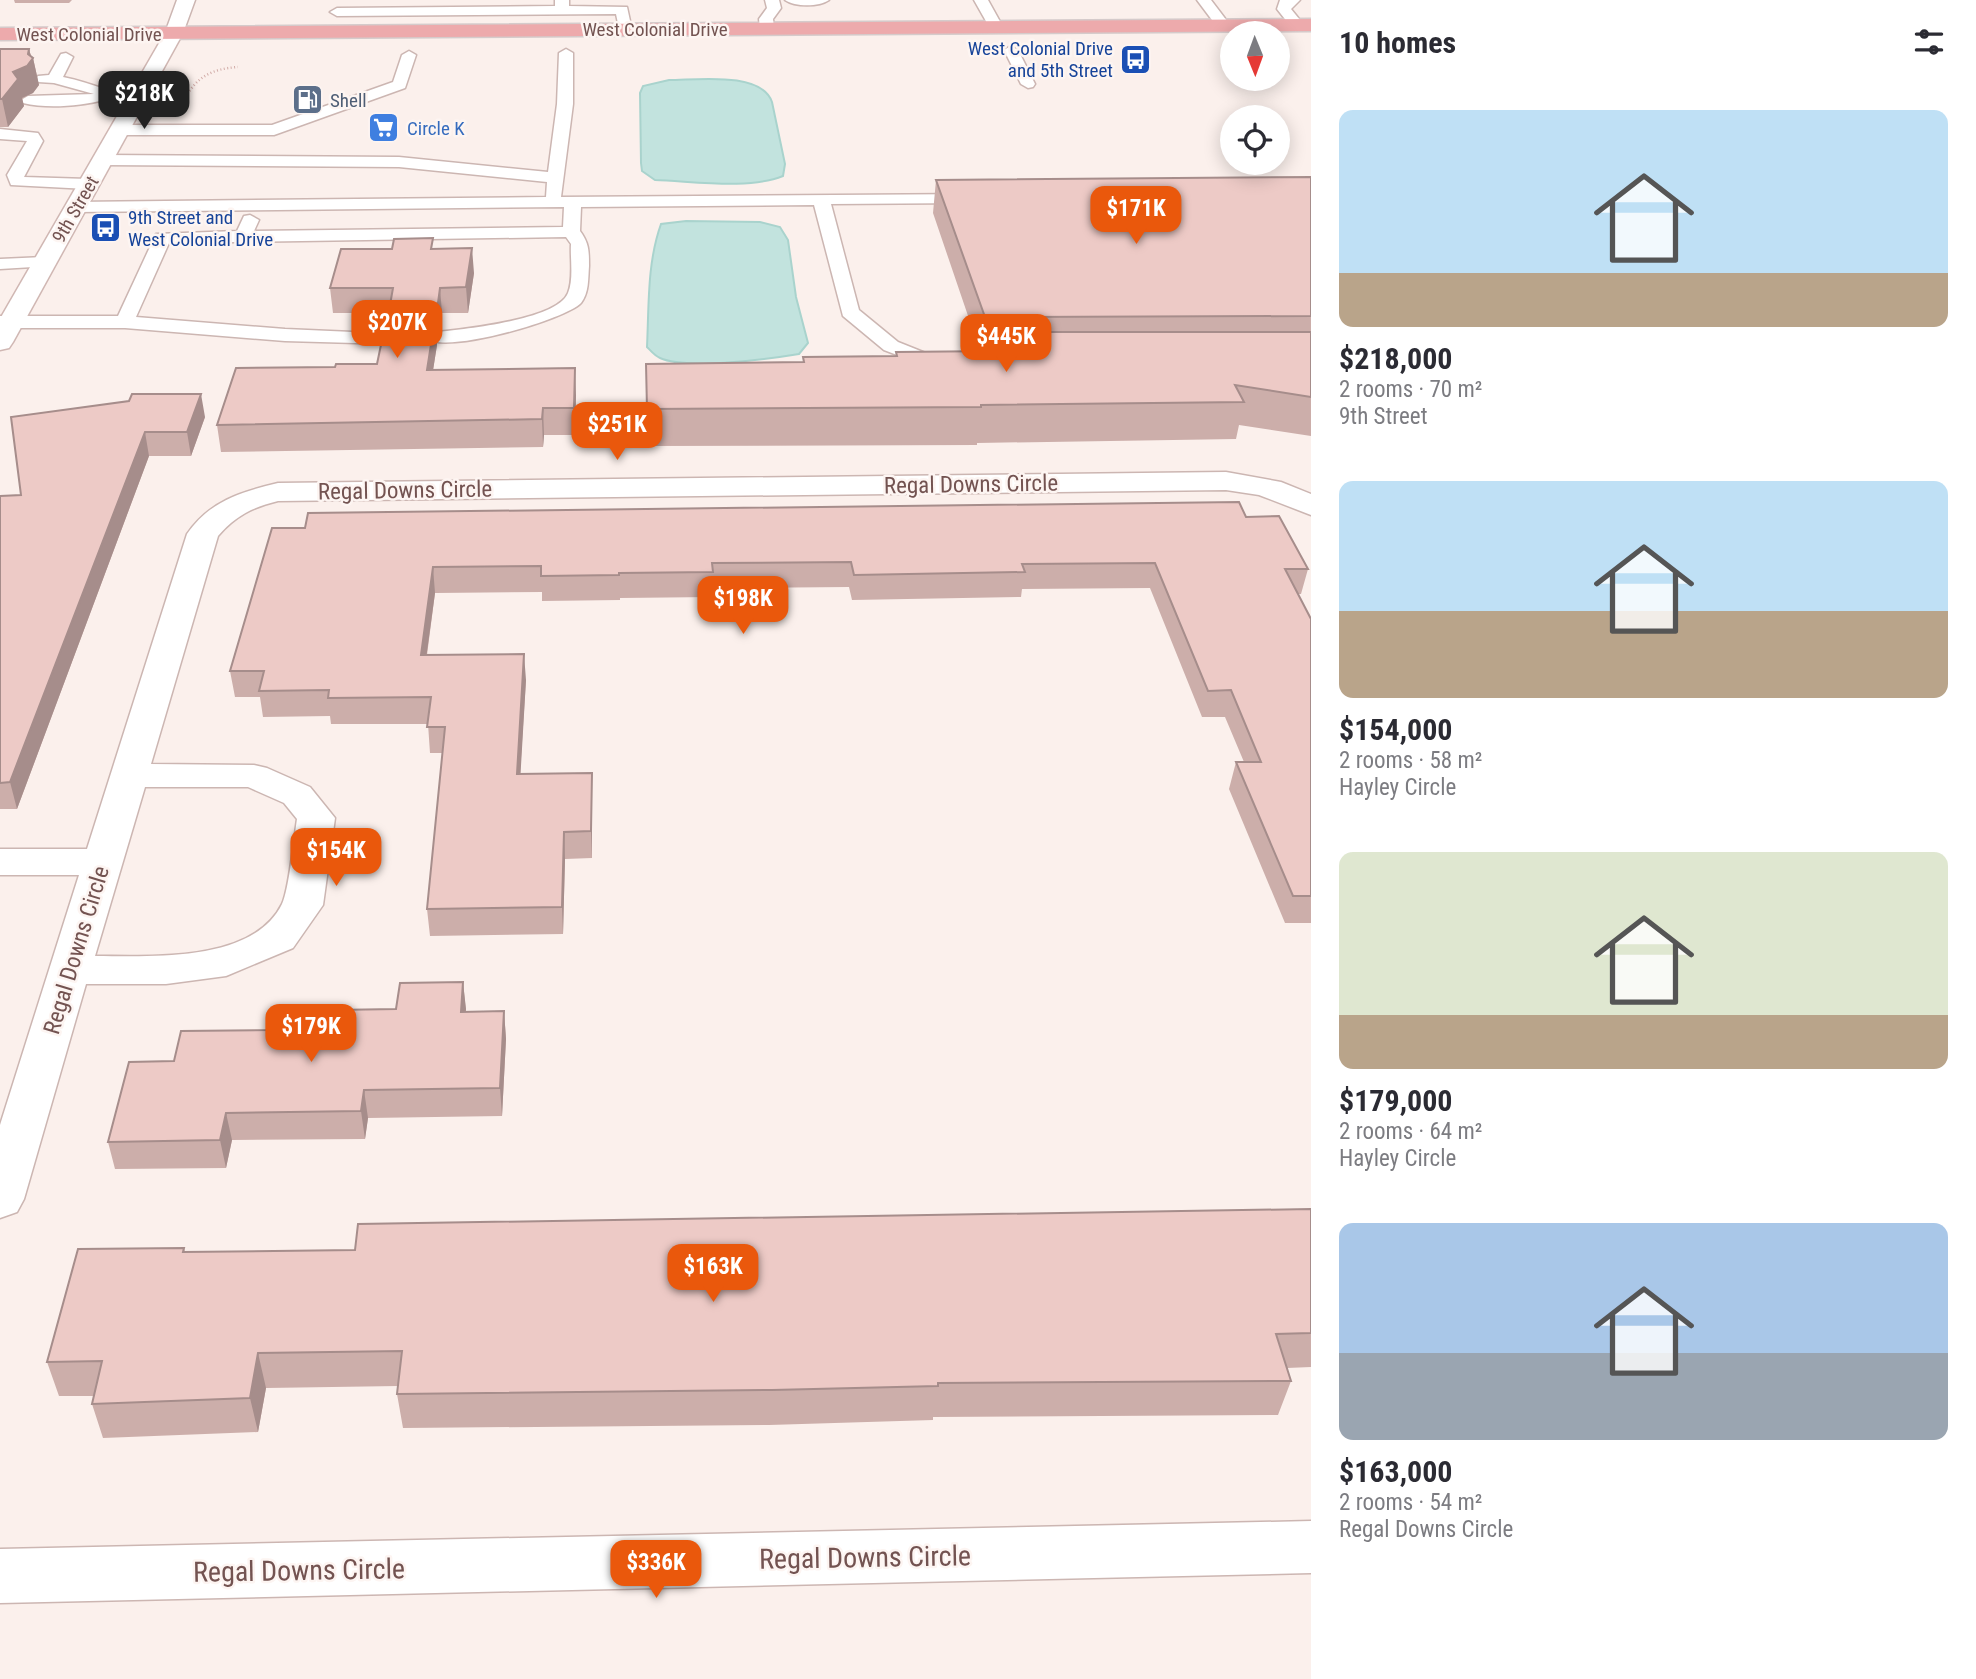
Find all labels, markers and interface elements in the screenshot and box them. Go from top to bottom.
street label: West Colonial Drive [582,18,728,41]
north arrow [1220,21,1290,91]
map controls [1220,21,1290,175]
street label: West Colonial Drive [16,23,162,46]
icon: filters [1910,23,1948,61]
text: 10 homes [1339,25,1456,60]
place label: West Colonial Drive and 5th Street [968,37,1113,82]
bus stop icon: West Colonial Drive and 5th Street [1119,42,1153,76]
pin: $218K [95,72,193,131]
text: $218K [114,80,174,107]
fuel station icon: Shell [290,83,324,117]
place label: Shell [330,89,367,112]
button: locate [1220,105,1290,175]
supermarket icon: Circle K [367,111,401,145]
place label: Circle K [407,117,465,140]
icon: home [1581,155,1707,281]
street label: 9th Street [47,172,104,247]
pin: $171K [1087,187,1185,246]
text: $171K [1106,195,1166,222]
place label: 9th Street and West Colonial Drive [128,206,273,251]
bus stop icon: 9th Street and West Colonial Drive [88,211,122,245]
pin: $207K [348,300,446,360]
text: $207K [367,309,427,336]
pin: $445K [957,314,1055,374]
text: $445K [976,323,1036,350]
text: $218,000 [1339,341,1452,376]
text: 2 rooms · 70 m² [1339,376,1482,403]
pin: $251K [568,402,666,462]
text: 9th Street [1339,403,1427,430]
text: $251K [587,411,647,438]
street label: Regal Downs Circle [884,469,1058,500]
street label: Regal Downs Circle [318,475,492,506]
icon: home [1581,526,1707,652]
pin: $198K [694,576,792,636]
text: $198K [713,585,773,612]
text: $154,000 [1339,712,1452,747]
text: 2 rooms · 58 m² [1339,747,1482,774]
text: Hayley Circle [1339,774,1456,801]
pin: $154K [287,828,385,888]
text: $154K [306,837,366,864]
street label: Regal Downs Circle [38,863,115,1037]
icon: home [1581,897,1707,1023]
pin: $179K [262,1004,360,1064]
text: $179K [281,1013,341,1040]
text: $179,000 [1339,1083,1452,1118]
text: 2 rooms · 64 m² [1339,1118,1482,1145]
text: Hayley Circle [1339,1145,1456,1172]
pin: $163K [664,1244,762,1304]
text: $163K [683,1253,743,1280]
icon: home [1581,1268,1707,1394]
text: $163,000 [1339,1454,1452,1489]
text: 2 rooms · 54 m² [1339,1489,1482,1516]
text: Regal Downs Circle [1339,1516,1513,1543]
street label: Regal Downs Circle [759,1539,971,1576]
pin: $336K [607,1540,705,1600]
text: $336K [626,1549,686,1576]
street label: Regal Downs Circle [193,1552,405,1589]

